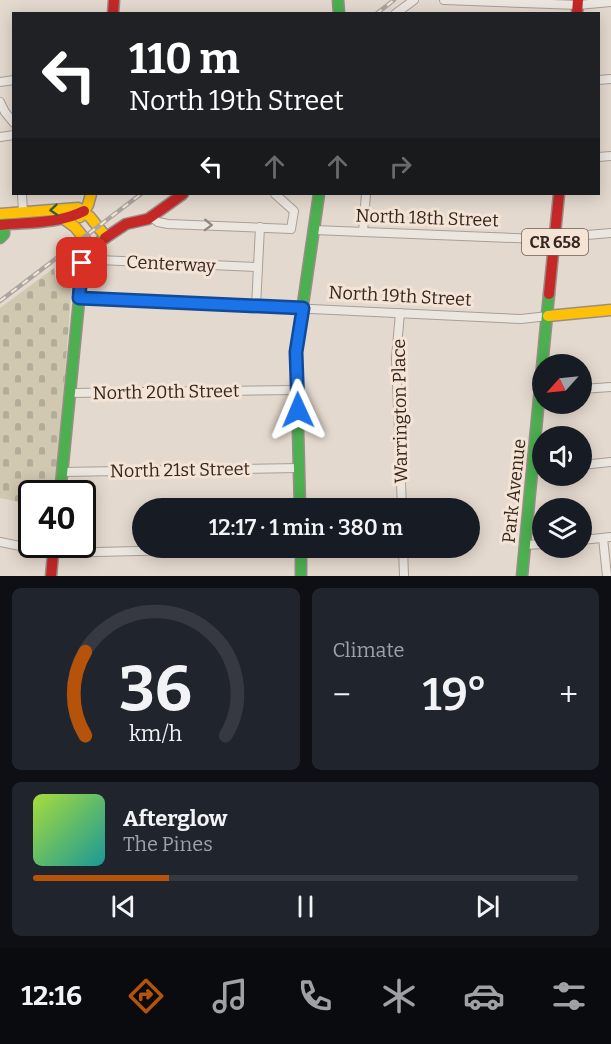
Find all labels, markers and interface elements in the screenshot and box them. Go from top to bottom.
text: 110 m [129,34,240,84]
icon: left [30,36,108,114]
text: North 19th Street [129,85,344,117]
icon: left [195,150,228,183]
icon: ahead [258,150,291,183]
icon: ahead [321,150,354,183]
icon: right [384,150,417,183]
one-way arrow [49,203,58,216]
street label: North 18th Street [355,205,499,232]
one-way arrow [203,219,212,232]
road number: CR 658 [522,229,588,255]
pin [56,237,107,288]
icon: arrive [65,246,98,279]
street label: Centerway [126,251,217,277]
street label: North 19th Street [328,281,473,311]
street label: Warrington Place [388,339,412,483]
north arrow [532,354,592,414]
map controls [532,354,592,558]
position arrow [266,378,330,442]
street label: North 20th Street [92,380,240,404]
button: sound [532,426,592,486]
street label: Park Avenue [498,438,530,544]
street label: North 21st Street [110,458,251,482]
speed limit sign: 40 [18,480,96,558]
button: layers [532,498,592,558]
text: 12:17 · 1 min · 380 m [209,514,403,541]
text: Climate [333,638,404,662]
text: 36 [119,652,192,727]
text: 19° [422,668,487,722]
text: − [333,675,351,715]
text: + [559,675,578,715]
text: km/h [129,721,182,747]
text: Afterglow [123,805,227,832]
text: The Pines [123,832,213,856]
icon: previous [107,890,140,923]
icon: pause [289,890,322,923]
icon: next [471,890,504,923]
icon: directions [125,975,167,1017]
icon: music [209,975,251,1017]
icon: phone [294,975,336,1017]
icon: climate [378,975,420,1017]
icon: car [463,975,505,1017]
icon: filters [548,975,590,1017]
text: 12:16 [21,980,82,1012]

